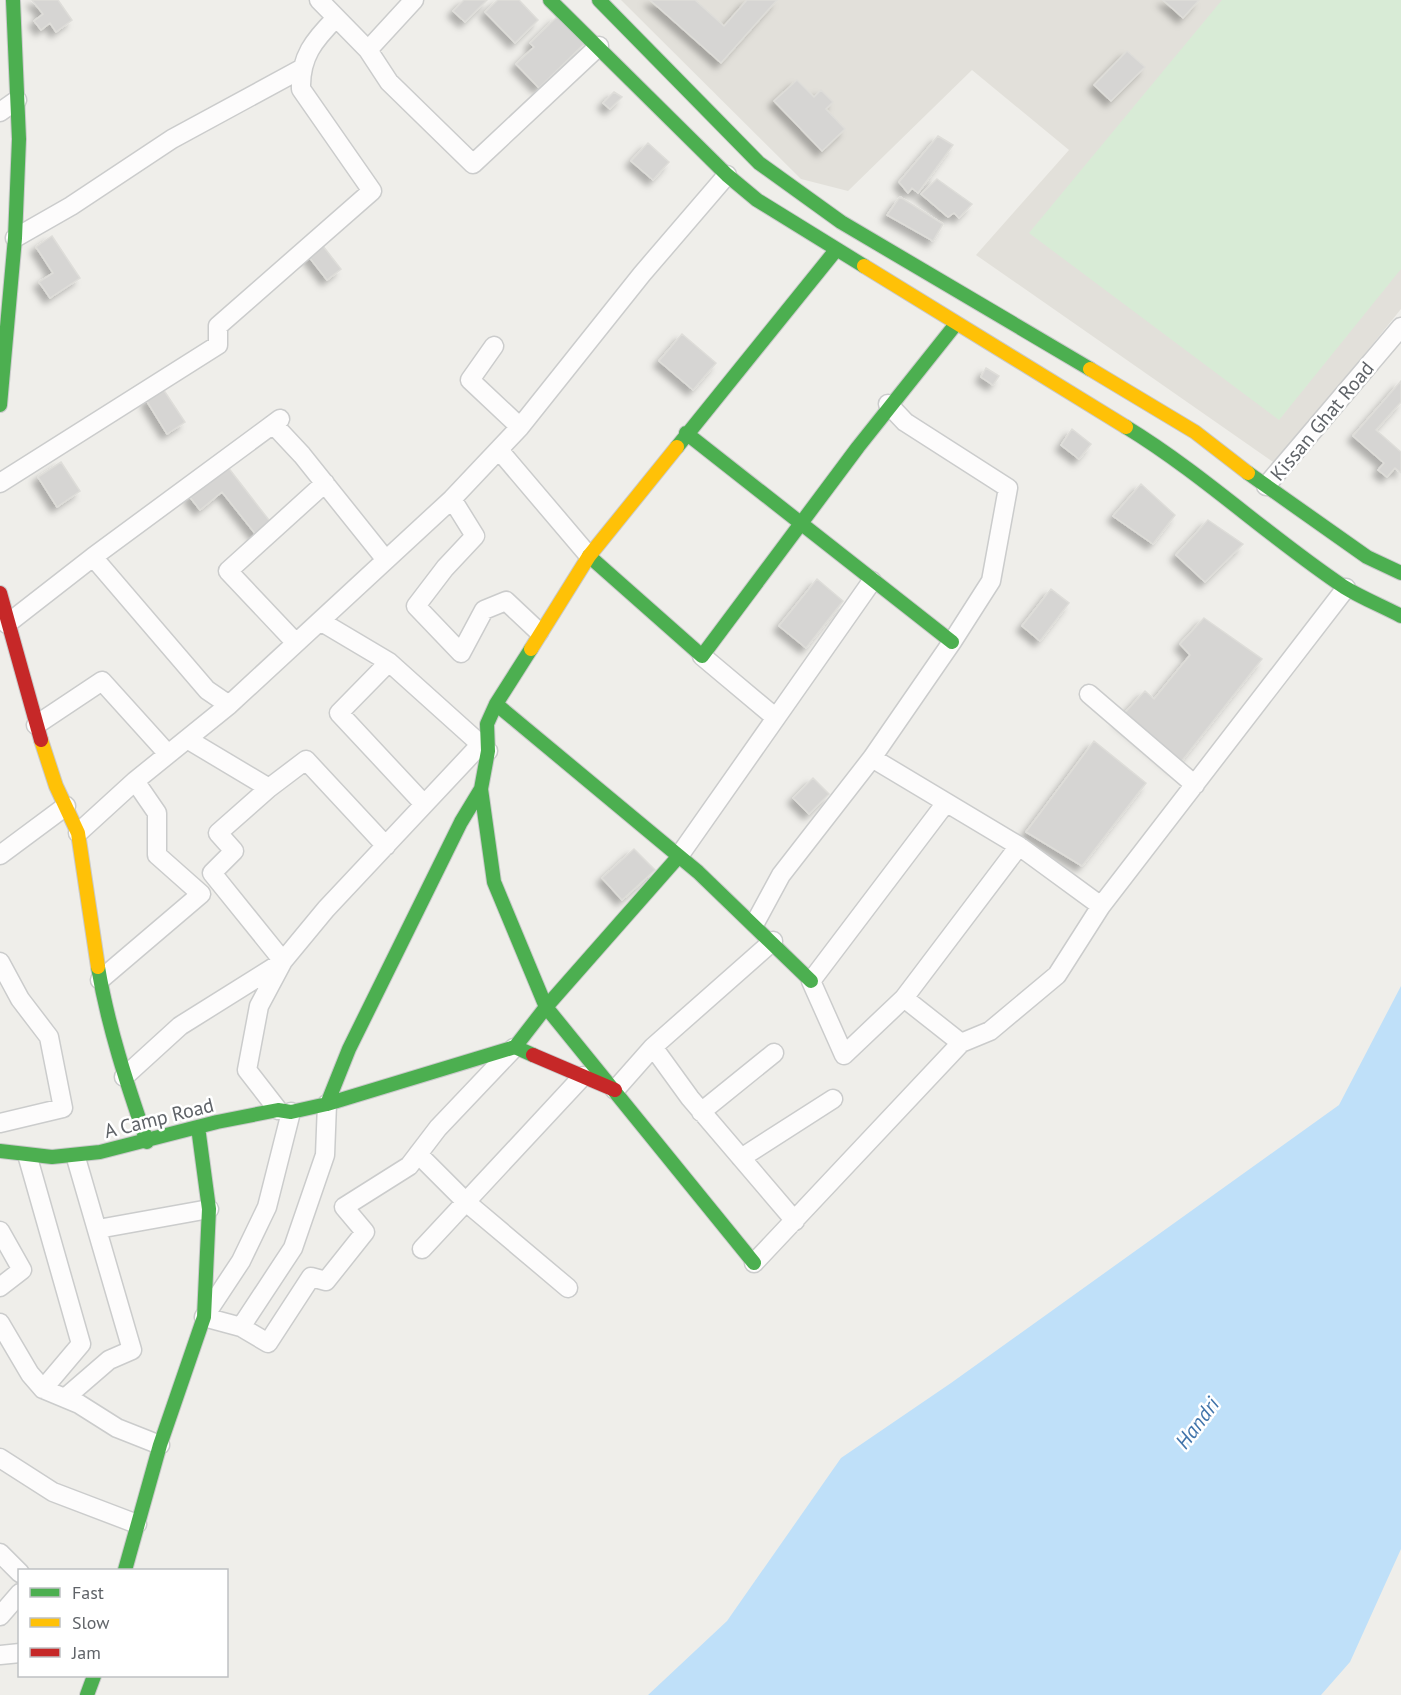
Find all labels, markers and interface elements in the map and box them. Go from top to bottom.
street label: Kissan Ghat Road [1264,356,1380,486]
street label: A Camp Road [102,1092,216,1144]
water label: Handri [1169,1391,1225,1454]
legend [18,1569,228,1677]
text: Fast [72,1581,104,1604]
text: Slow [72,1611,110,1634]
text: Jam [71,1641,101,1664]

